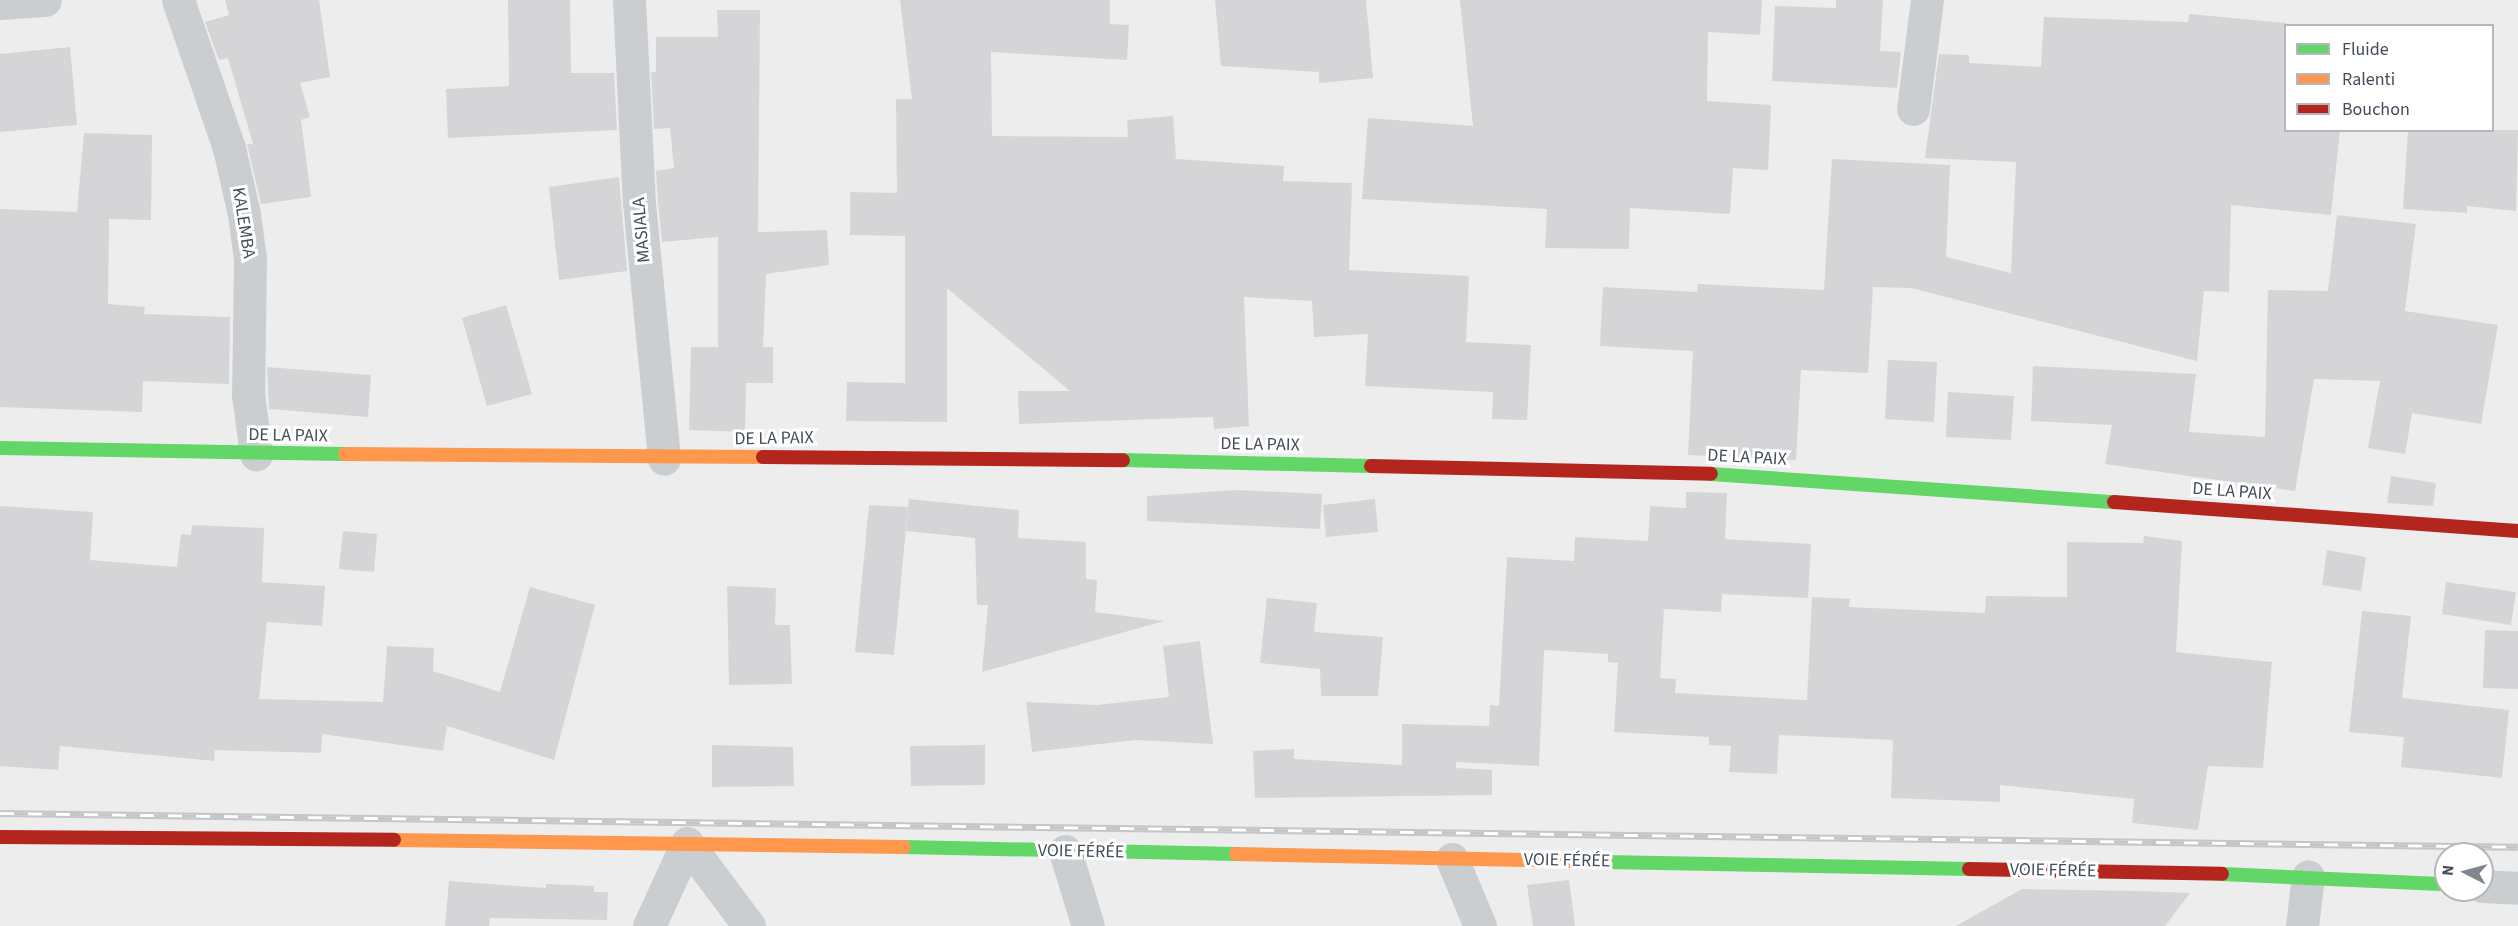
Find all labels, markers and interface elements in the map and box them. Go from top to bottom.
legend [2284,24,2494,132]
text: Fluide [2342,37,2389,62]
text: Ralenti [2342,67,2395,92]
text: Bouchon [2342,97,2410,122]
street label: KALEMBA [227,186,259,260]
street label: MASIALA [628,196,656,264]
street label: DE LA PAIX [248,425,328,447]
street label: DE LA PAIX [734,428,814,450]
street label: DE LA PAIX [1220,434,1300,456]
street label: DE LA PAIX [1707,445,1787,471]
street label: DE LA PAIX [2192,478,2272,506]
street label: VOIE FÉRÉE [1038,840,1124,864]
north arrow [2434,842,2494,902]
street label: VOIE FÉRÉE [1524,849,1610,873]
street label: VOIE FÉRÉE [2010,859,2096,883]
text: N [2437,864,2460,877]

